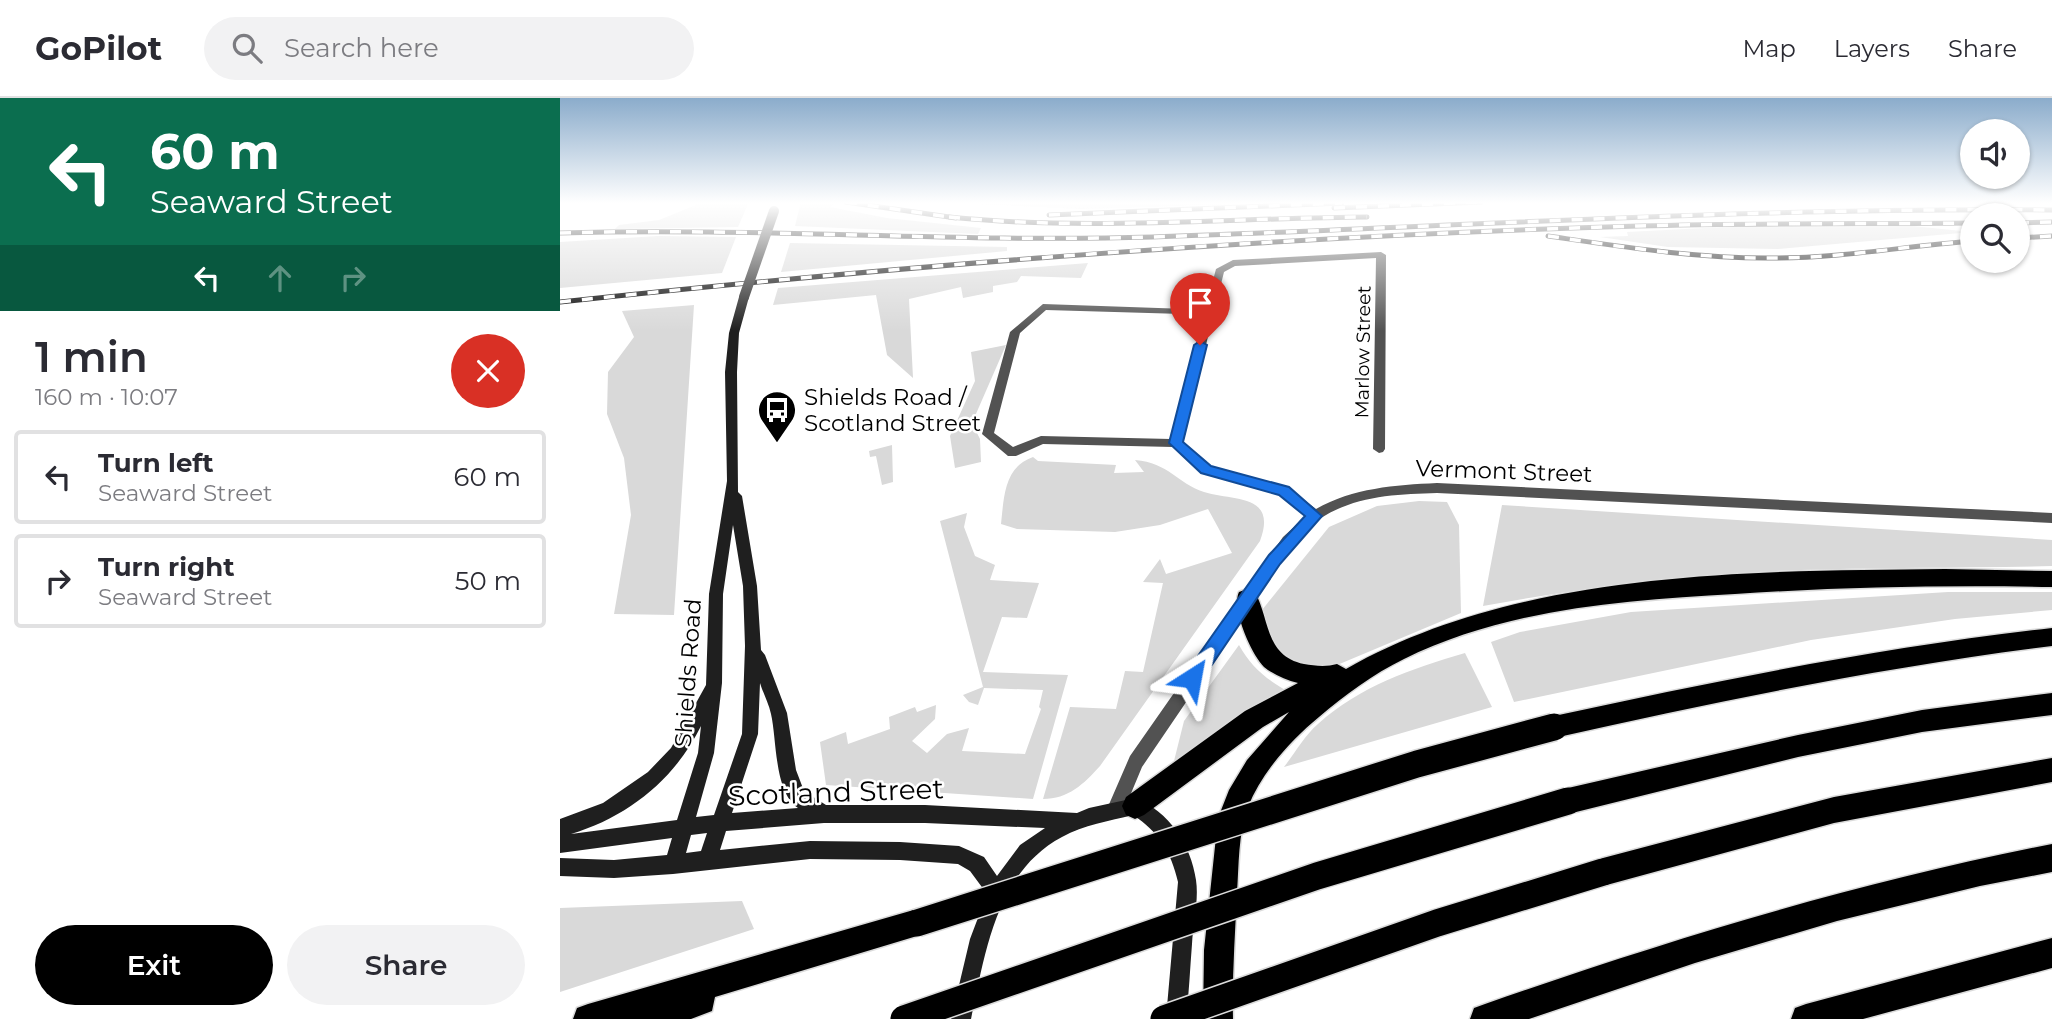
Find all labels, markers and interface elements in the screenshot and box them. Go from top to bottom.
search box [204,17,694,80]
text: GoPilot [35,28,162,68]
icon: search [228,29,266,67]
text: Search here [284,32,439,64]
text: Map [1742,34,1796,63]
text: Layers [1834,34,1910,63]
text: Share [1948,34,2017,63]
map controls [1960,119,2030,273]
button: sound [1960,119,2030,189]
text: 60 m [150,122,280,181]
icon: left [35,126,126,217]
text: Seaward Street [150,182,393,221]
button: search [1960,203,2030,273]
icon: left [188,259,226,297]
icon: ahead [261,259,299,297]
icon: right [334,259,372,297]
pin [1170,273,1230,345]
icon: arrive [1181,284,1219,322]
street label: Marlow Street [1350,285,1376,419]
text: 1 min [35,331,148,383]
button: close [451,334,525,408]
text: 160 m · 10:07 [35,383,178,411]
place label: Shields Road / Scotland Street [804,383,981,437]
bus stop icon: Shields Road / Scotland Street [756,389,798,444]
text: Turn left [98,447,214,479]
street label: Vermont Street [1415,454,1593,488]
icon: left [39,458,77,496]
text: 60 m [454,461,521,493]
text: Seaward Street [98,479,272,507]
text: Turn right [98,551,234,583]
icon: right [39,562,77,600]
text: 50 m [455,565,521,597]
text: Seaward Street [98,583,272,611]
street label: Shields Road [669,598,707,748]
position arrow [1155,641,1229,715]
street label: Scotland Street [728,771,944,813]
button: Exit [35,925,273,1005]
button: Share [287,925,525,1005]

